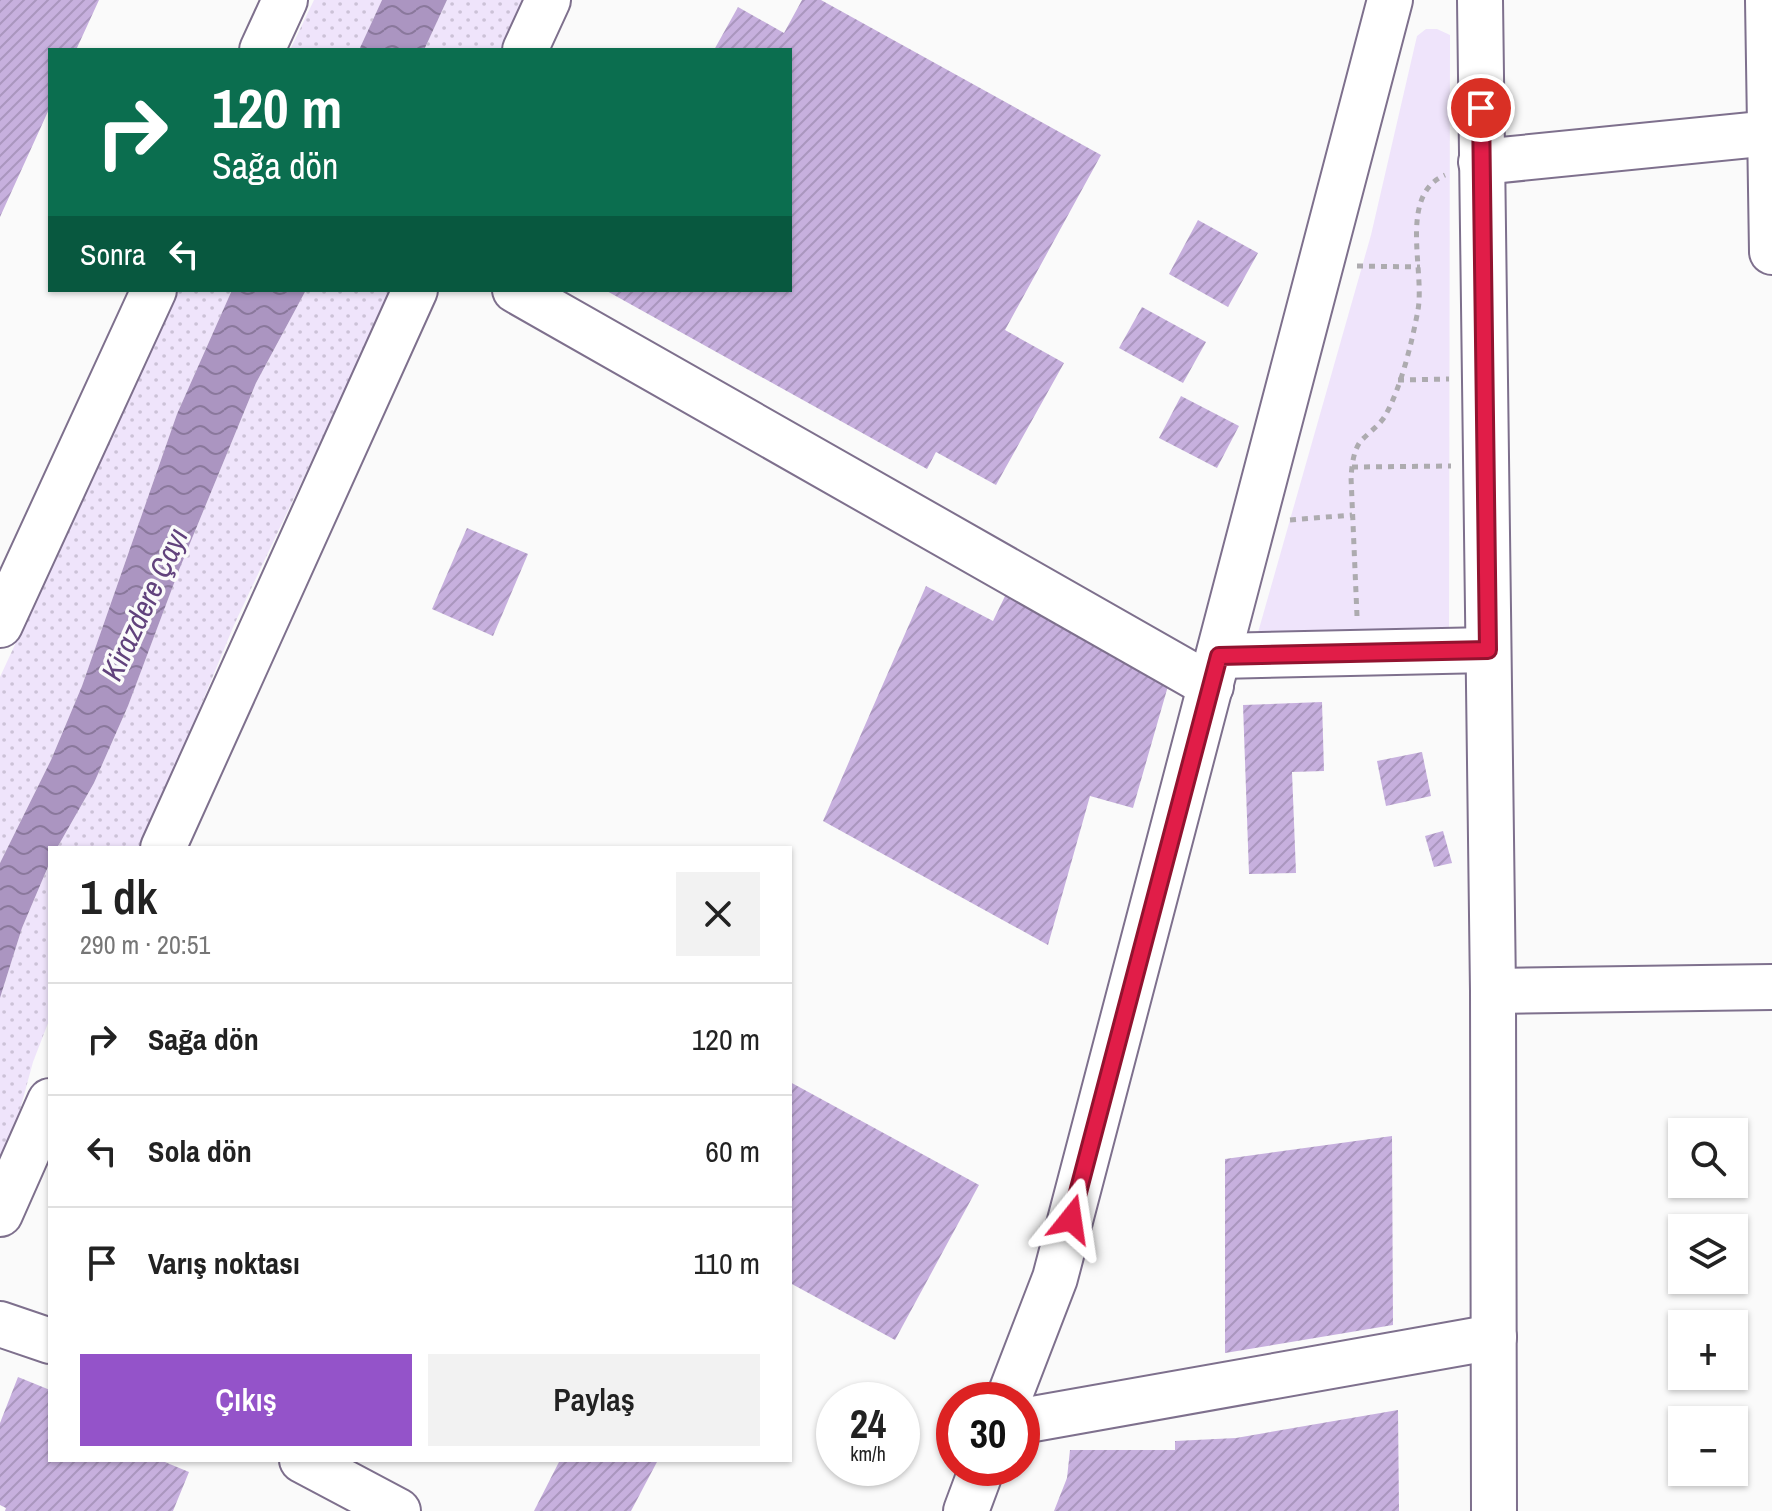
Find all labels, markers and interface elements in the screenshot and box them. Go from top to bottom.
text: 120 m [212,70,342,145]
pin [1447,74,1515,142]
icon: right [80,80,184,184]
icon: arrive [1459,86,1503,130]
text: Sağa dön [212,142,338,190]
icon: left [162,232,206,276]
text: Sonra [80,234,146,274]
water label: Kirazdere Çayı [91,521,197,687]
text: 1 dk [80,864,157,929]
button: close [676,872,760,956]
text: 290 m · 20:51 [80,927,210,962]
icon: right [80,1017,124,1061]
text: Sağa dön [148,1019,259,1059]
text: 120 m [692,1019,760,1059]
map controls [1668,1118,1748,1486]
button: search [1668,1118,1748,1198]
icon: left [80,1129,124,1173]
text: Sola dön [148,1131,252,1171]
text: 60 m [705,1131,760,1171]
position arrow [1029,1177,1113,1261]
button: layers [1668,1214,1748,1294]
icon: arrive [80,1241,124,1285]
text: Varış noktası [148,1243,300,1283]
text: 110 m [693,1243,760,1283]
button: + [1668,1310,1748,1390]
button: Çıkış [80,1354,412,1446]
button: Paylaş [428,1354,760,1446]
speed limit sign: 30 [936,1382,1040,1486]
text: 24 [850,1397,886,1450]
button: − [1668,1406,1748,1486]
text: km/h [850,1440,886,1467]

